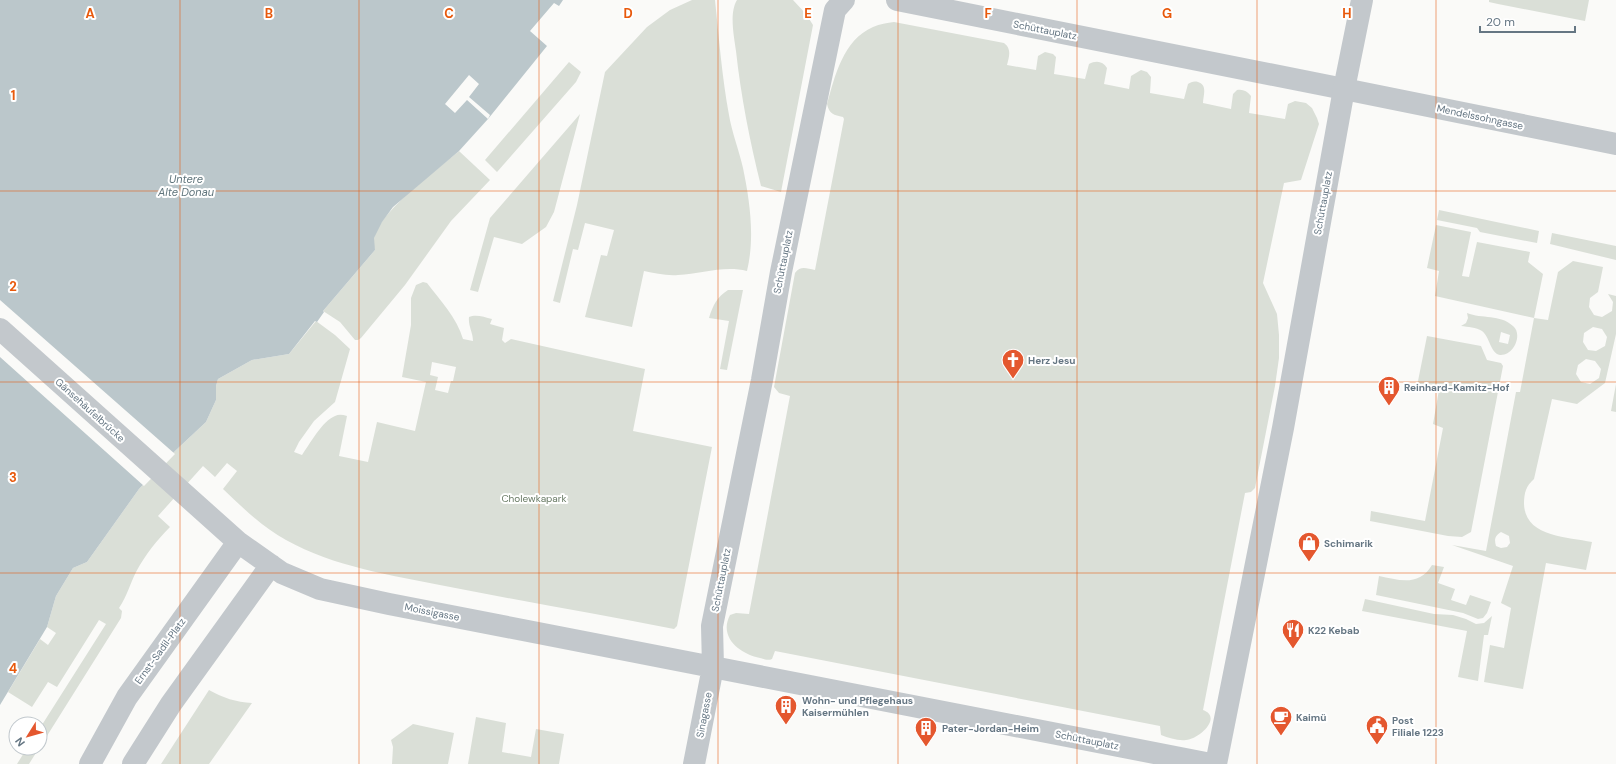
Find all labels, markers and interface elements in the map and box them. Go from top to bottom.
text: A [85,5,95,22]
text: B [265,5,273,22]
text: C [444,5,454,22]
text: D [623,5,633,22]
text: E [804,5,812,22]
text: F [984,5,992,22]
text: G [1162,5,1172,22]
text: H [1342,5,1352,22]
scale bar [1480,8,1575,34]
text: 20 m [1486,14,1515,30]
street label: Schüttauplatz [1012,17,1078,43]
text: 1 [11,87,15,104]
street label: Mendelssohngasse [1436,101,1525,133]
street label: Schüttauplatz [1311,170,1335,236]
water label: Untere Alte Donau [157,172,215,199]
street label: Schüttauplatz [770,229,796,295]
text: 2 [9,278,17,295]
church icon: Herz Jesu [1000,347,1026,380]
place label: Herz Jesu [1028,354,1075,367]
building icon: Reinhard-Kamitz-Hof [1376,374,1402,407]
street label: Gänsehäufelbrücke [52,375,128,445]
place label: Reinhard-Kamitz-Hof [1404,381,1510,394]
text: 3 [9,469,17,486]
park label: Cholewkapark [501,492,567,505]
shop icon: Schimarik [1296,530,1322,563]
place label: Schimarik [1324,537,1373,550]
street label: Schüttauplatz [708,547,734,613]
street label: Moissigasse [403,600,461,624]
street label: Ernst-Sadil-Platz [132,615,189,687]
restaurant icon: K22 Kebab [1280,617,1306,650]
place label: K22 Kebab [1308,624,1360,637]
text: 4 [9,660,17,677]
street label: Sinagasse [693,691,715,739]
building icon: Wohn- und Pflegehaus Kaisermühlen [773,693,799,726]
place label: Wohn- und Pflegehaus Kaisermühlen [802,694,913,719]
cafe icon: Kaimü [1268,704,1294,737]
place label: Kaimü [1296,711,1326,724]
public building icon: Post Filiale 1223 [1364,713,1390,746]
place label: Post Filiale 1223 [1392,714,1444,739]
building icon: Pater-Jordan-Heim [913,715,939,748]
north arrow [8,716,48,756]
place label: Pater-Jordan-Heim [942,722,1039,735]
street label: Schüttauplatz [1054,727,1120,753]
text: N [12,735,28,749]

